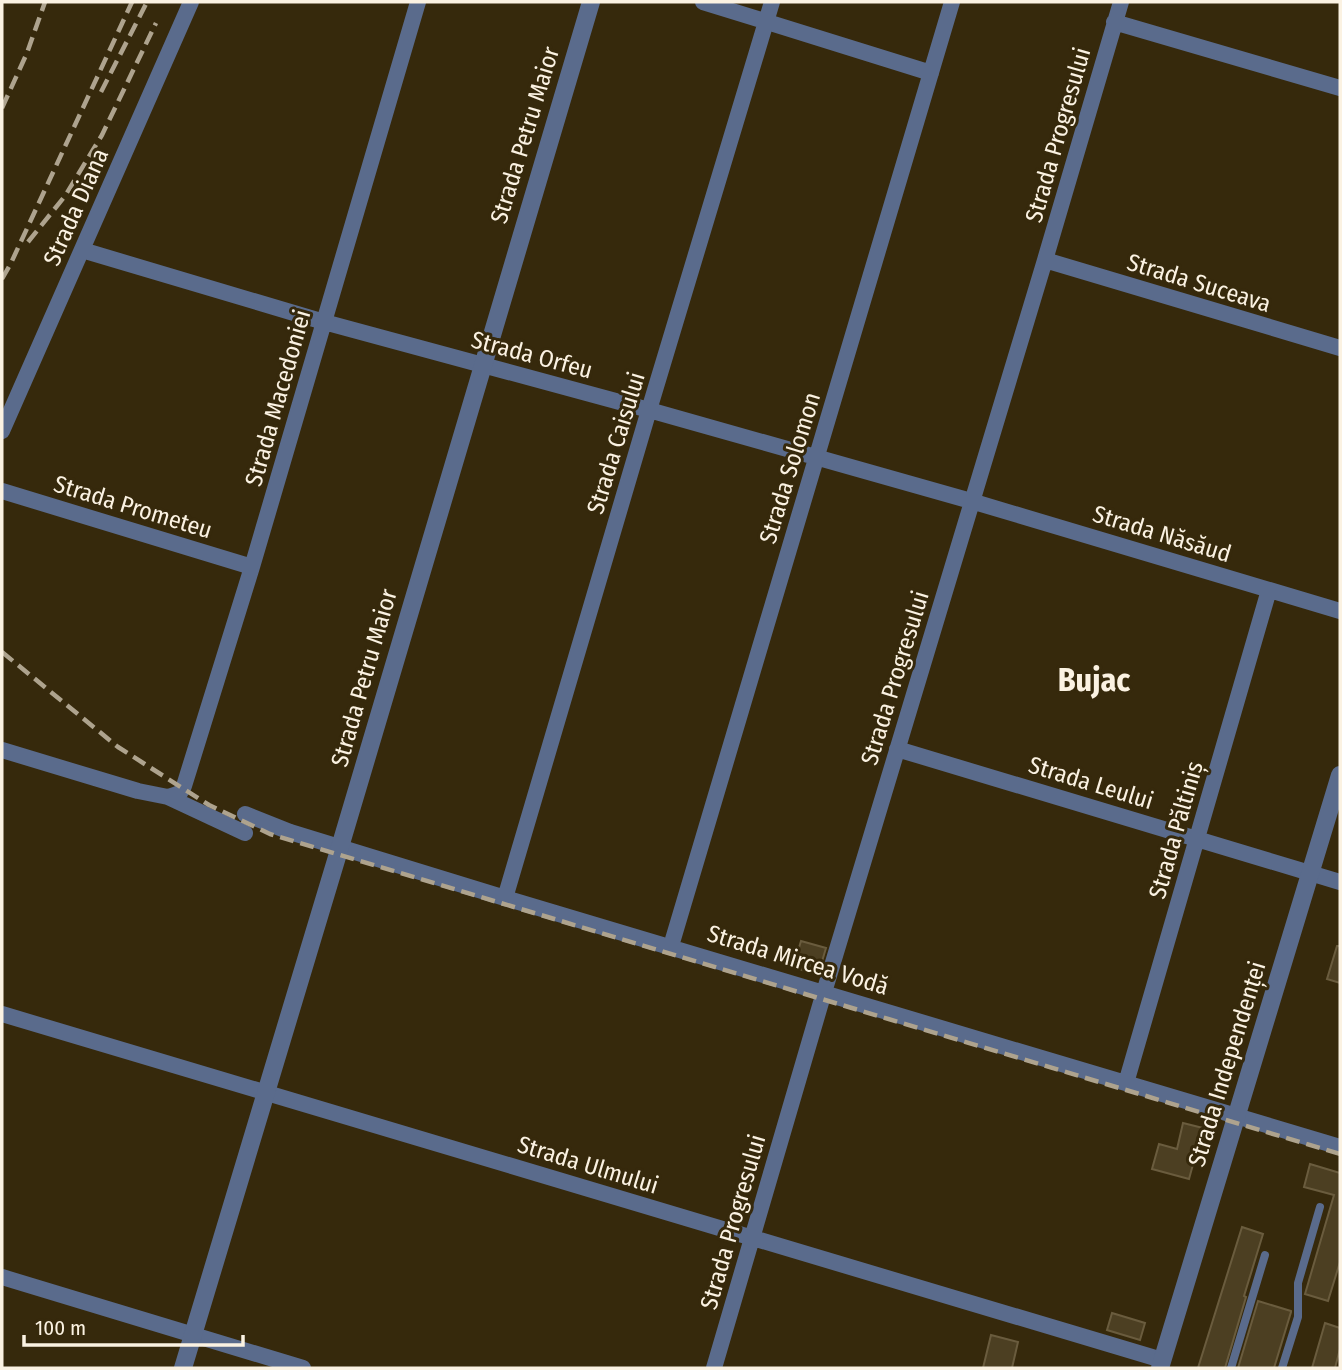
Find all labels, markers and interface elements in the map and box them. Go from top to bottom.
street label: Strada Petru Maior [485,43,565,227]
street label: Strada Progresului [1020,44,1096,226]
street label: Strada Diana [38,144,114,270]
street label: Strada Suceava [1124,248,1274,318]
street label: Strada Macedoniei [239,307,317,489]
street label: Strada Orfeu [468,325,596,385]
street label: Strada Caisului [581,369,651,517]
street label: Strada Solomon [754,389,826,547]
street label: Strada Prometeu [50,470,216,544]
street label: Strada Năsăud [1090,500,1234,568]
street label: Strada Petru Maior [325,585,403,770]
street label: Strada Progresului [855,588,935,768]
district label: Bujac [1058,661,1130,699]
street label: Strada Leului [1025,751,1157,815]
street label: Strada Păltiniș [1143,758,1210,902]
street label: Strada Mircea Vodă [704,919,892,1001]
street label: Strada Independenței [1182,958,1272,1170]
street label: Strada Ulmului [514,1130,662,1200]
street label: Strada Progresului [695,1131,771,1313]
scale bar [24,1304,243,1348]
text: 100 m [35,1315,86,1341]

